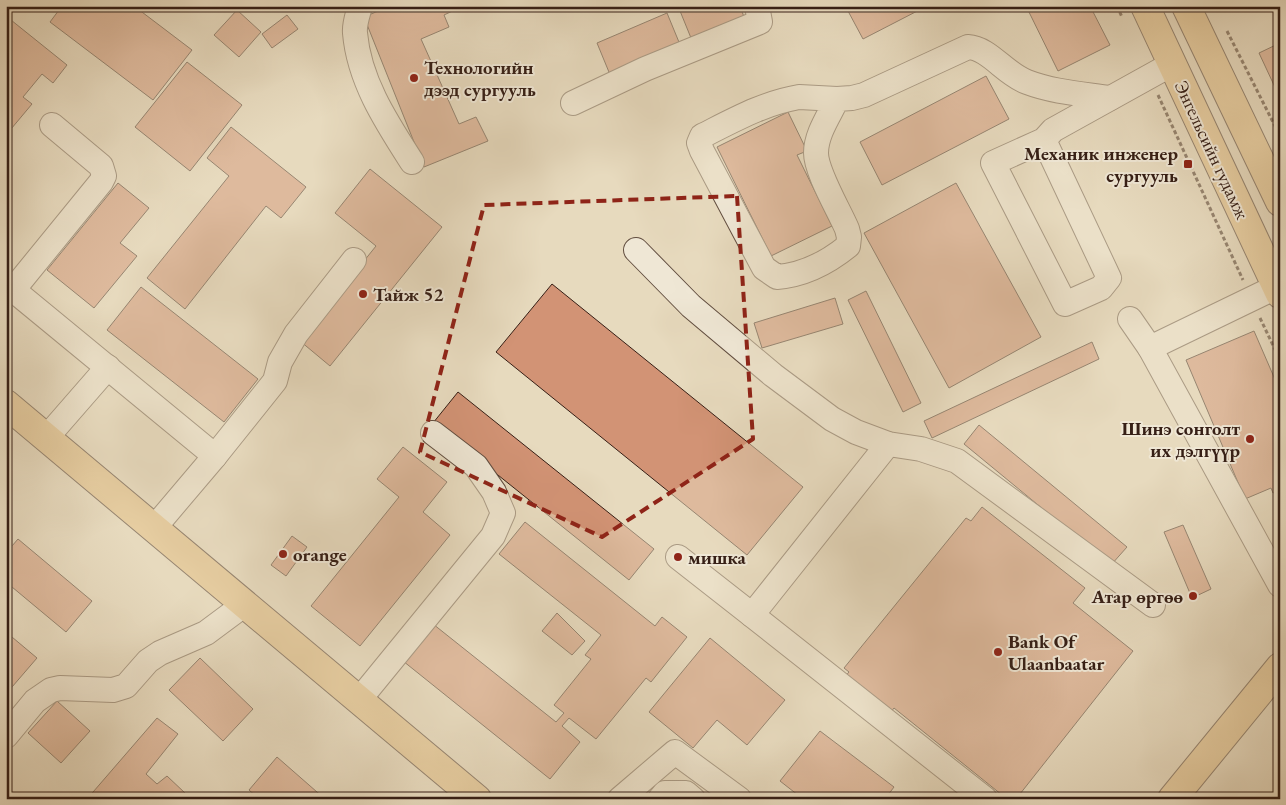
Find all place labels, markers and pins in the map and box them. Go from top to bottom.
place label: Технологийн дээд сургууль [424,55,536,102]
marker: Технологийн дээд сургууль [408,72,420,84]
place label: Механик инженер сургууль [1024,141,1179,188]
marker: Механик инженер сургууль [1182,158,1194,170]
place label: Тайж 52 [373,282,444,307]
marker: Тайж 52 [357,288,369,300]
place label: Шинэ сонголт их дэлгүүр [1121,416,1241,463]
marker: Шинэ сонголт их дэлгүүр [1244,433,1256,445]
place label: orange [293,542,347,567]
place label: мишка [688,545,747,570]
marker: orange [277,548,289,560]
marker: мишка [672,551,684,563]
place label: Атар өргөө [1090,584,1183,609]
marker: Атар өргөө [1187,590,1199,602]
place label: Bank Of Ulaanbaatar [1008,629,1105,676]
marker: Bank Of Ulaanbaatar [992,646,1004,658]

